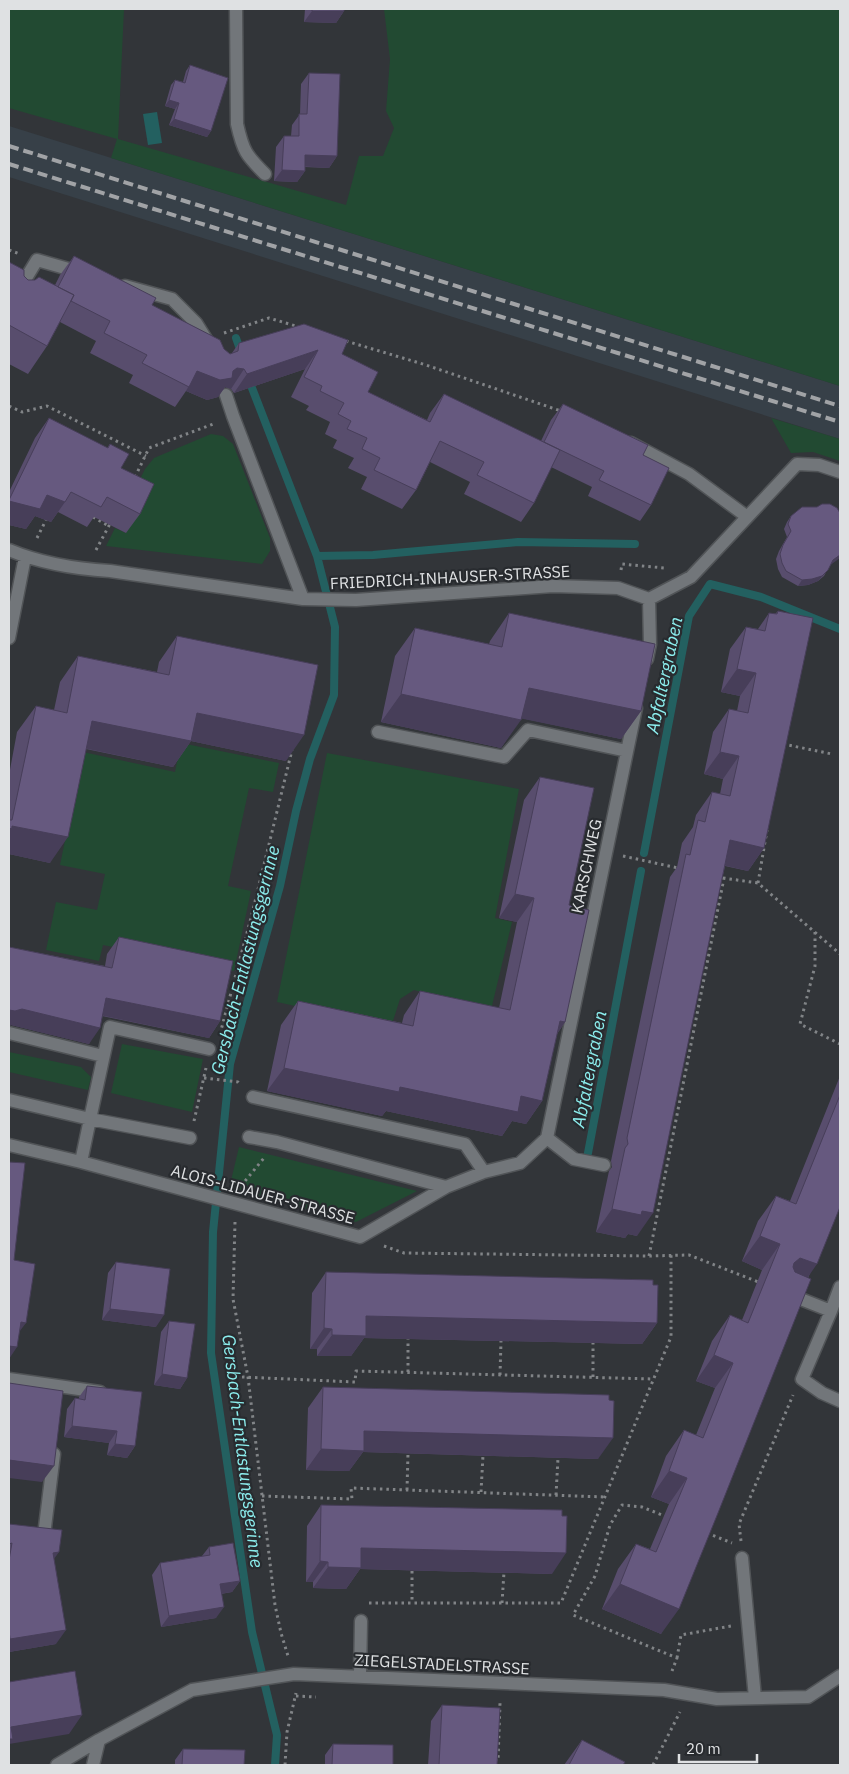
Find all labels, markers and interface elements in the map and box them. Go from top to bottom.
street label: FRIEDRICH-INHAUSER-STRASSE [329,561,571,593]
water label: Abfaltergraben [640,615,688,736]
street label: KARSCHWEG [566,817,606,915]
water label: Gersbach-Entlastungsgerinne [205,843,285,1077]
water label: Abfaltergraben [566,1009,612,1130]
street label: ALOIS-LIDAUER-STRASSE [169,1160,357,1228]
water label: Gersbach-Entlastungsgerinne [217,1333,269,1569]
street label: ZIEGELSTADELSTRASSE [354,1649,530,1679]
scale bar [679,1732,756,1764]
text: 20 m [686,1739,721,1758]

